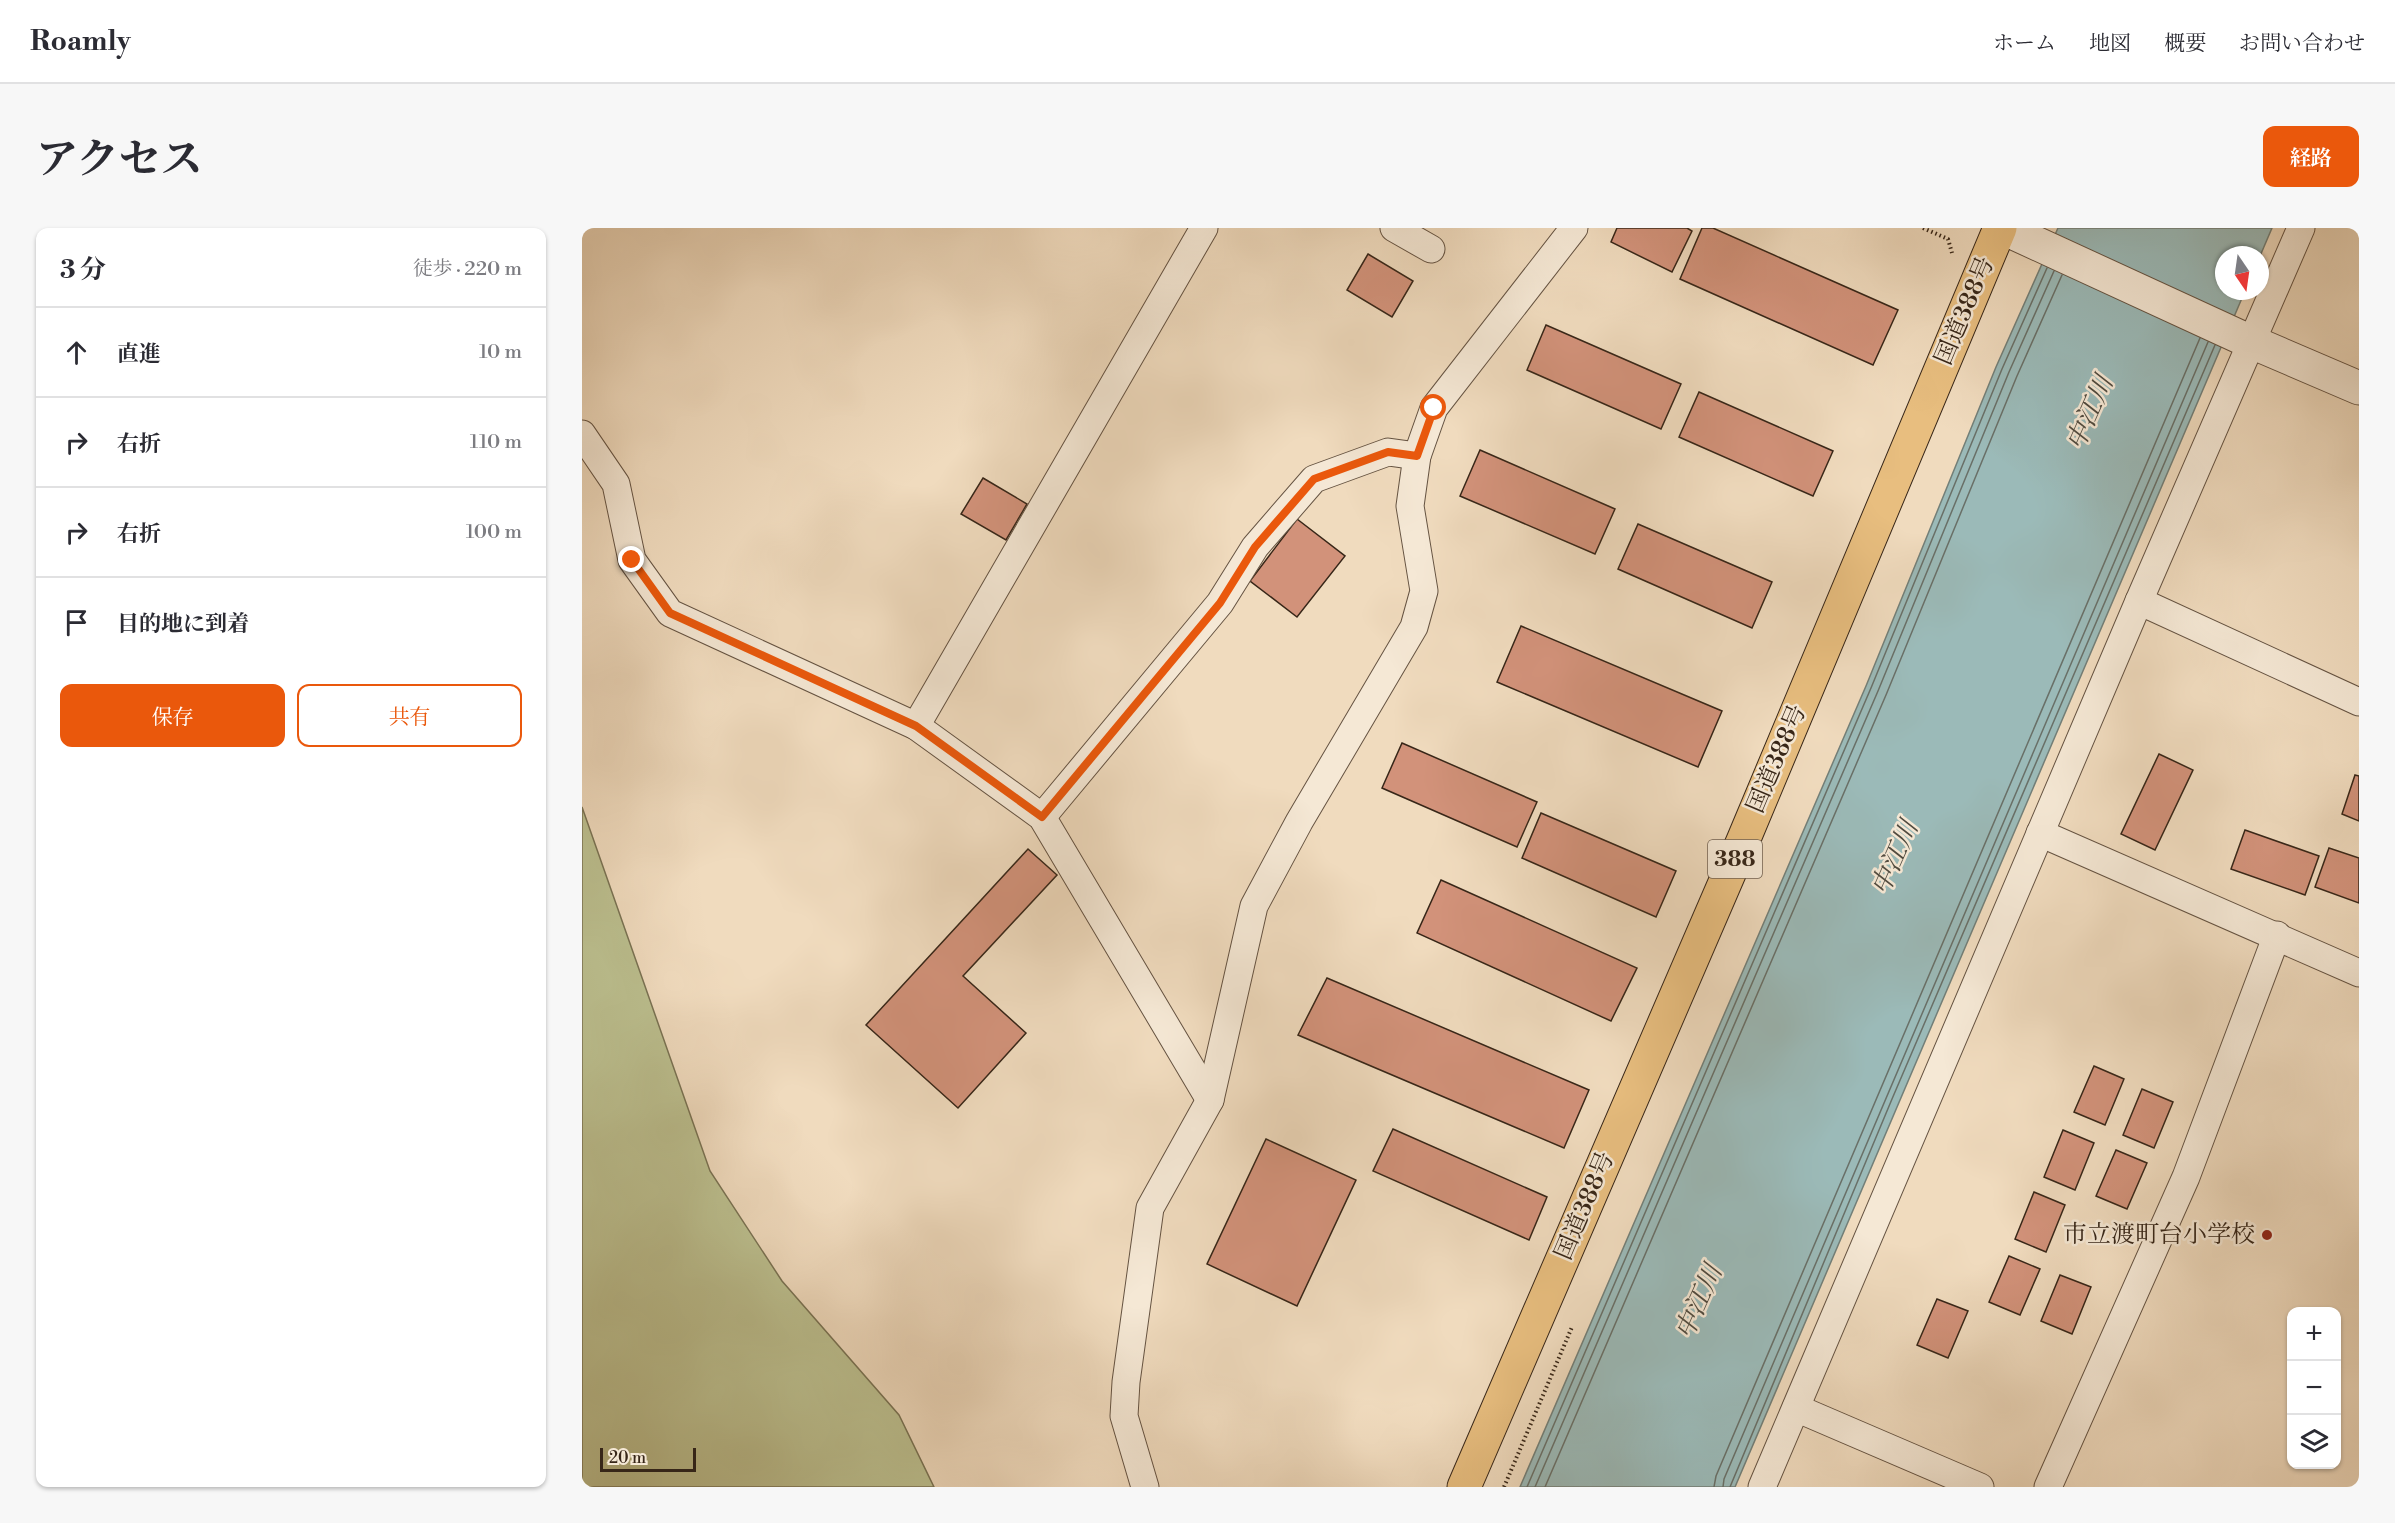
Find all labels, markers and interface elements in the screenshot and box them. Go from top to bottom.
text: Roamly [30,24,131,59]
text: ホーム [1993,31,2056,57]
text: 地図 [2089,31,2131,57]
text: 概要 [2164,31,2206,57]
text: お問い合わせ [2239,31,2365,57]
button: 経路 [2263,126,2359,187]
text: アクセス [36,134,203,187]
north arrow [2215,246,2269,300]
street label: 国道388号 [1929,252,2001,370]
text: 3 分 [60,254,106,286]
text: 徒歩 · 220 m [413,257,522,282]
icon: ahead [60,336,93,369]
text: 10 m [479,340,522,365]
text: 直進 [117,341,161,368]
water label: 中江川 [2060,368,2122,455]
route start [1420,394,1446,420]
icon: right [60,426,93,459]
text: 110 m [470,430,522,455]
text: 右折 [117,431,161,458]
icon: right [60,516,93,549]
text: 100 m [466,520,522,545]
text: 右折 [117,521,161,548]
route end [618,546,644,572]
icon: arrive [60,606,93,639]
text: 目的地に到着 [117,611,249,638]
button: 保存 [60,684,285,747]
button: 共有 [297,684,522,747]
street label: 国道388号 [1741,700,1813,818]
water label: 中江川 [1865,813,1927,900]
road number: 388 [1708,840,1762,878]
street label: 国道388号 [1549,1147,1621,1265]
place label: 市立渡町台小学校 [2063,1220,2255,1250]
marker: 市立渡町台小学校 [2260,1228,2274,1242]
water label: 中江川 [1669,1257,1731,1344]
map controls [2287,1307,2341,1469]
button: + [2287,1307,2341,1361]
button: − [2287,1361,2341,1415]
button: layers [2287,1415,2341,1469]
scale bar [600,1445,696,1472]
text: 20 m [609,1448,646,1468]

